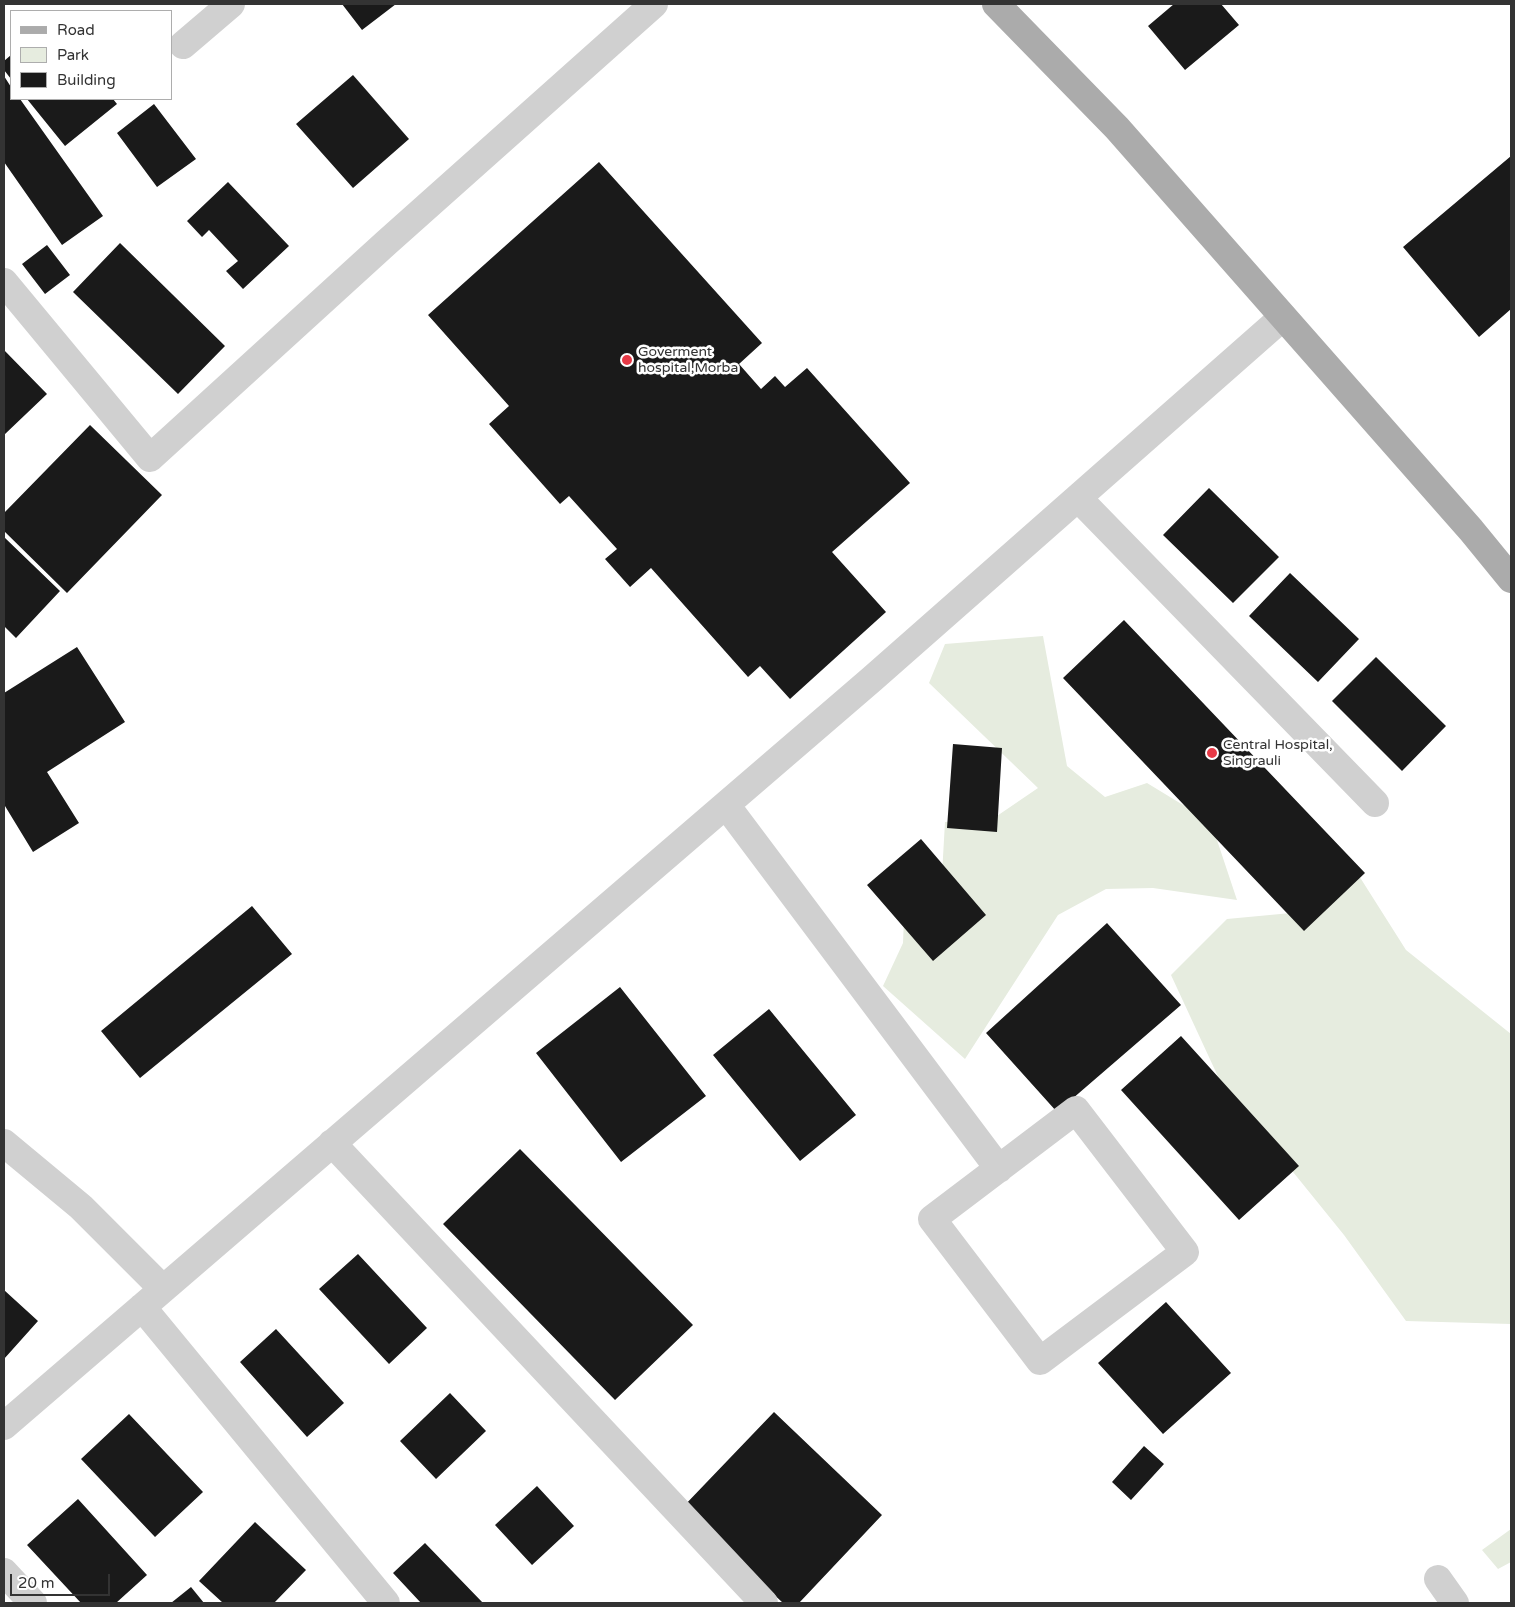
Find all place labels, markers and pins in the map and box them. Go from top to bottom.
place label: Goverment hospital,Morba [638,344,738,377]
marker: Goverment hospital,Morba [620,353,634,367]
place label: Central Hospital, Singrauli [1223,737,1333,770]
marker: Central Hospital, Singrauli [1205,746,1219,760]

